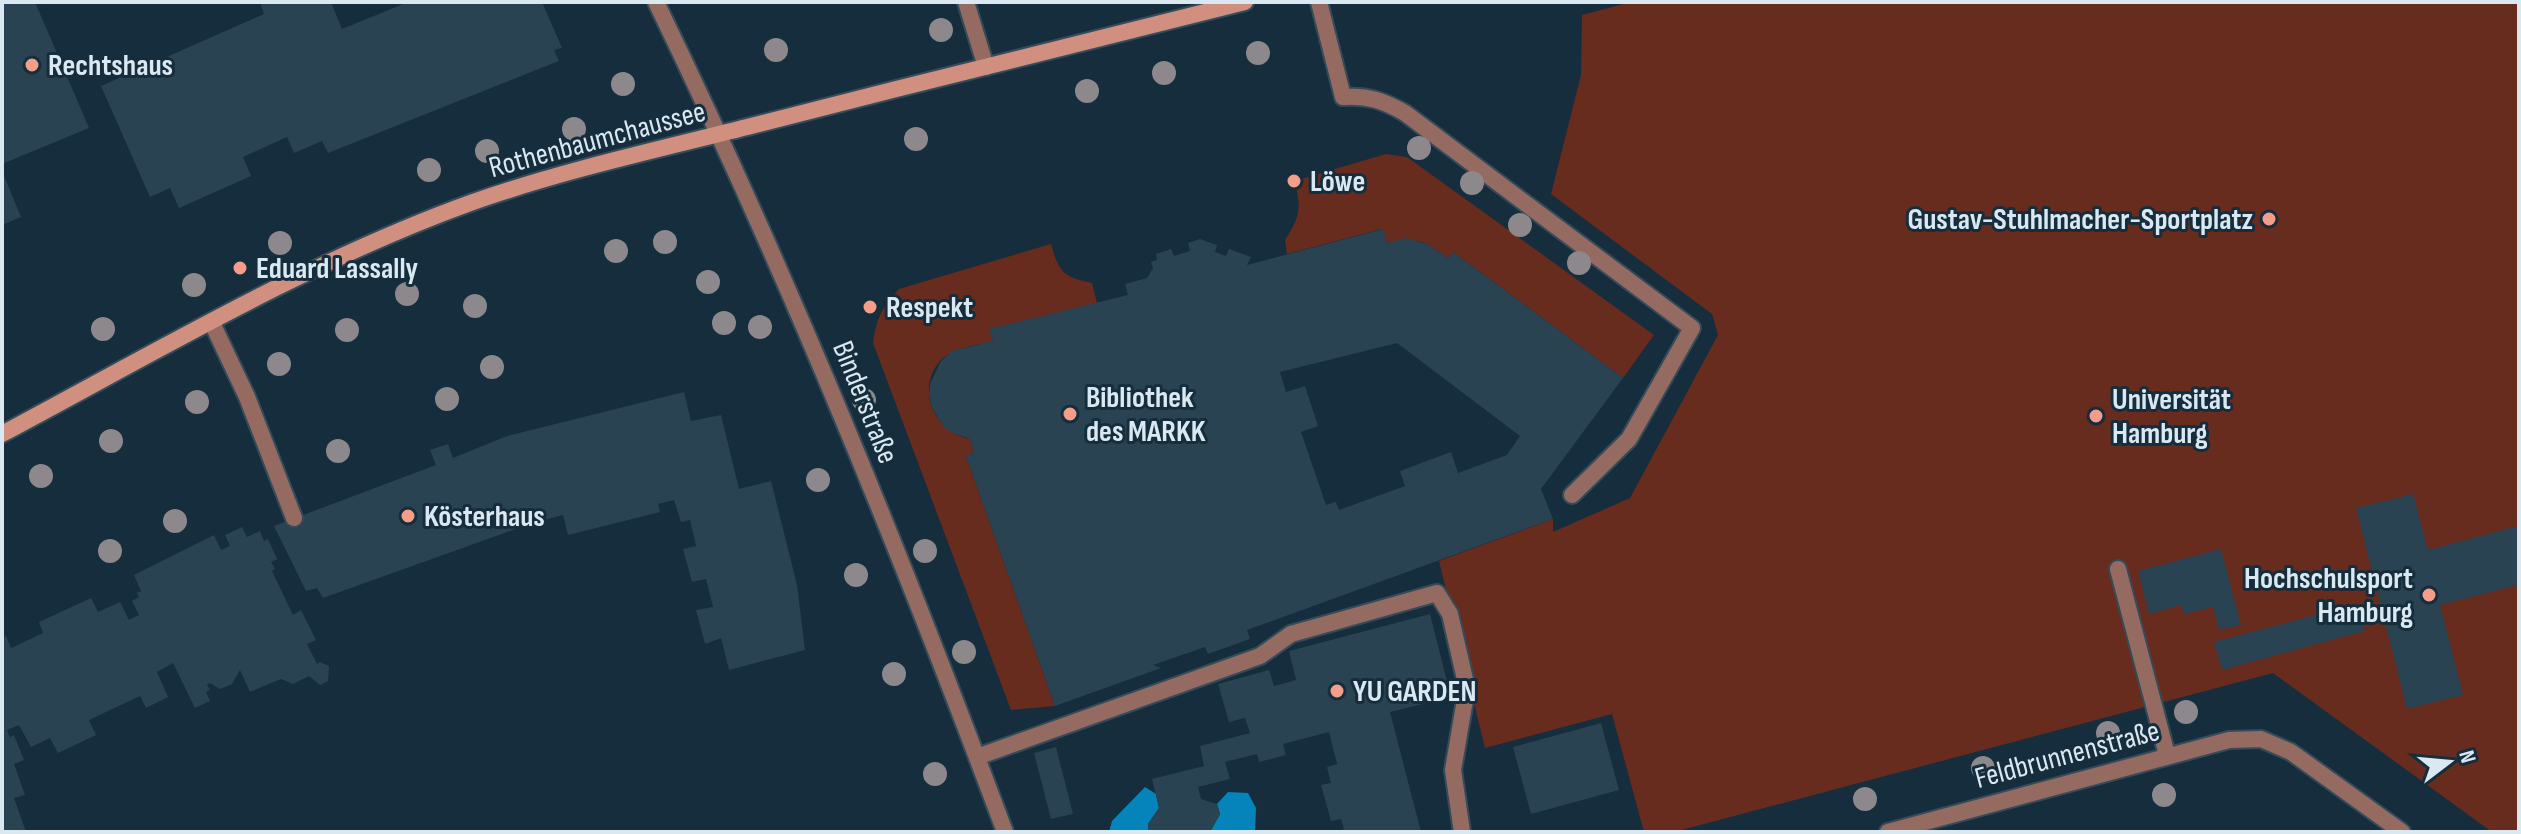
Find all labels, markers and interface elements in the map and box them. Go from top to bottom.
place label: Rechtshaus [48,48,173,84]
marker: Rechtshaus [23,56,41,74]
street label: Rothenbaumchaussee [485,94,710,186]
place label: Löwe [1310,164,1365,200]
marker: Löwe [1285,172,1303,190]
place label: Gustav-Stuhlmacher-Sportplatz [1907,202,2253,238]
marker: Gustav-Stuhlmacher-Sportplatz [2260,210,2278,228]
place label: Eduard Lassally [256,251,419,287]
marker: Eduard Lassally [231,259,249,277]
place label: Respekt [886,290,973,326]
marker: Respekt [861,298,879,316]
street label: Binderstraße [824,336,906,469]
place label: Bibliothek des MARKK [1086,380,1206,450]
place label: Universität Hamburg [2112,382,2231,452]
marker: Bibliothek des MARKK [1061,405,1079,423]
marker: Universität Hamburg [2087,407,2105,425]
place label: Kösterhaus [424,499,545,535]
marker: Kösterhaus [399,507,417,525]
place label: Hochschulsport Hamburg [2244,561,2413,631]
marker: Hochschulsport Hamburg [2420,586,2438,604]
place label: YU GARDEN [1353,674,1476,710]
marker: YU GARDEN [1328,682,1346,700]
street label: Feldbrunnenstraße [1971,713,2163,797]
north arrow [2409,722,2489,802]
text: N [2452,748,2481,766]

